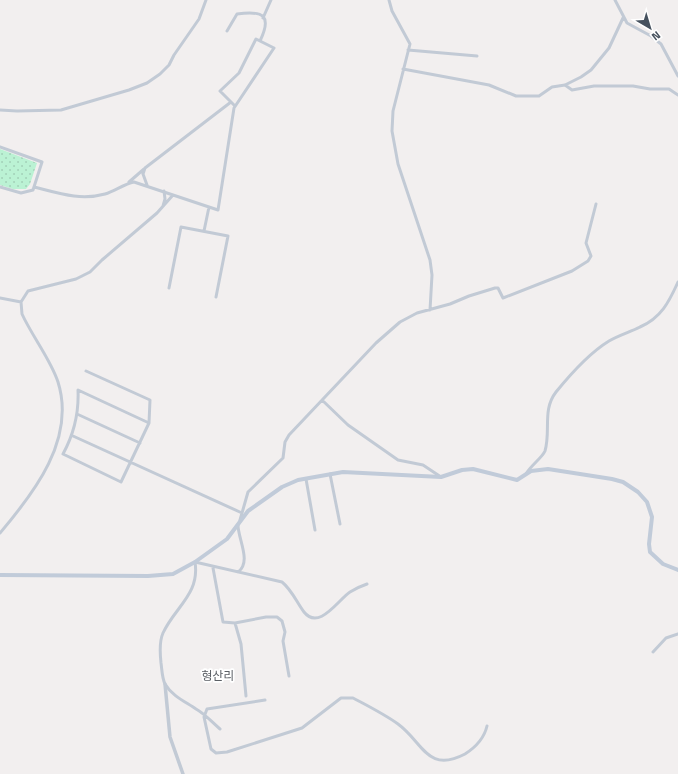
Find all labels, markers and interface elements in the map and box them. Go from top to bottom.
north arrow [630,8,670,48]
text: N [648,27,664,45]
district label: 형산리 [201,666,235,685]

